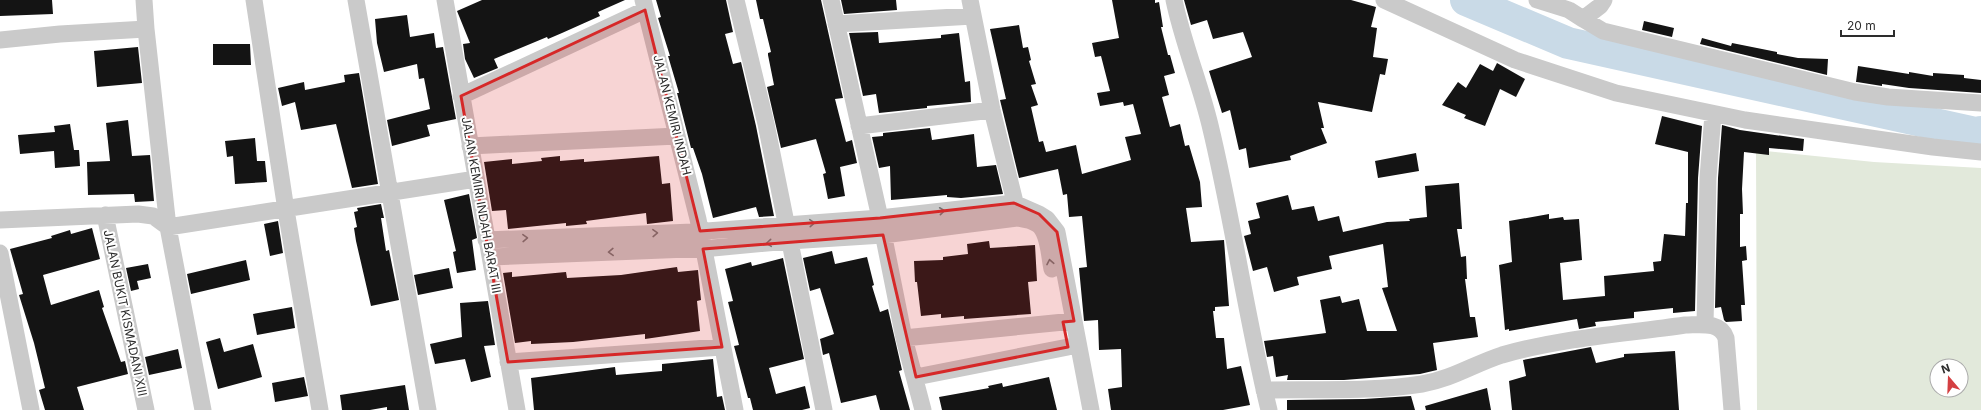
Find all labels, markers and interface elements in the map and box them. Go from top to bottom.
scale bar [1841,12,1894,38]
text: 20 m [1847,18,1876,33]
street label: JALAN KEMIRI INDAH [650,53,695,177]
street label: JALAN KEMIRI INDAH BARAT III [459,115,504,294]
one-way arrow [939,207,945,216]
one-way arrow [809,218,815,227]
street label: JALAN BUKIT KISMADANI XIII [101,228,150,397]
one-way arrow [652,229,658,238]
one-way arrow [522,234,528,243]
one-way arrow [766,238,772,247]
one-way arrow [608,248,614,256]
one-way arrow [1047,259,1055,265]
north arrow [1929,358,1969,398]
text: N [1939,361,1952,377]

